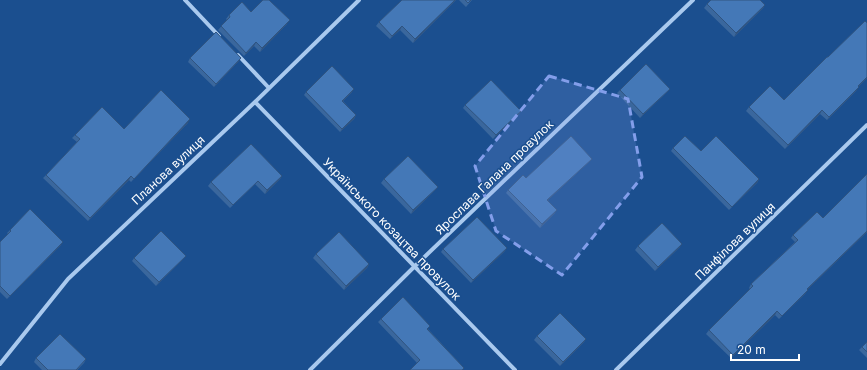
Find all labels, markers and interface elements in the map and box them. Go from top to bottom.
street label: Ярослава Галана провулок [432,116,557,237]
street label: Планова вулиця [128,132,208,208]
street label: Українського козацтва провулок [320,155,464,304]
street label: Панфілова вулиця [692,199,778,283]
scale bar [731,336,799,362]
text: 20 m [737,342,766,357]

